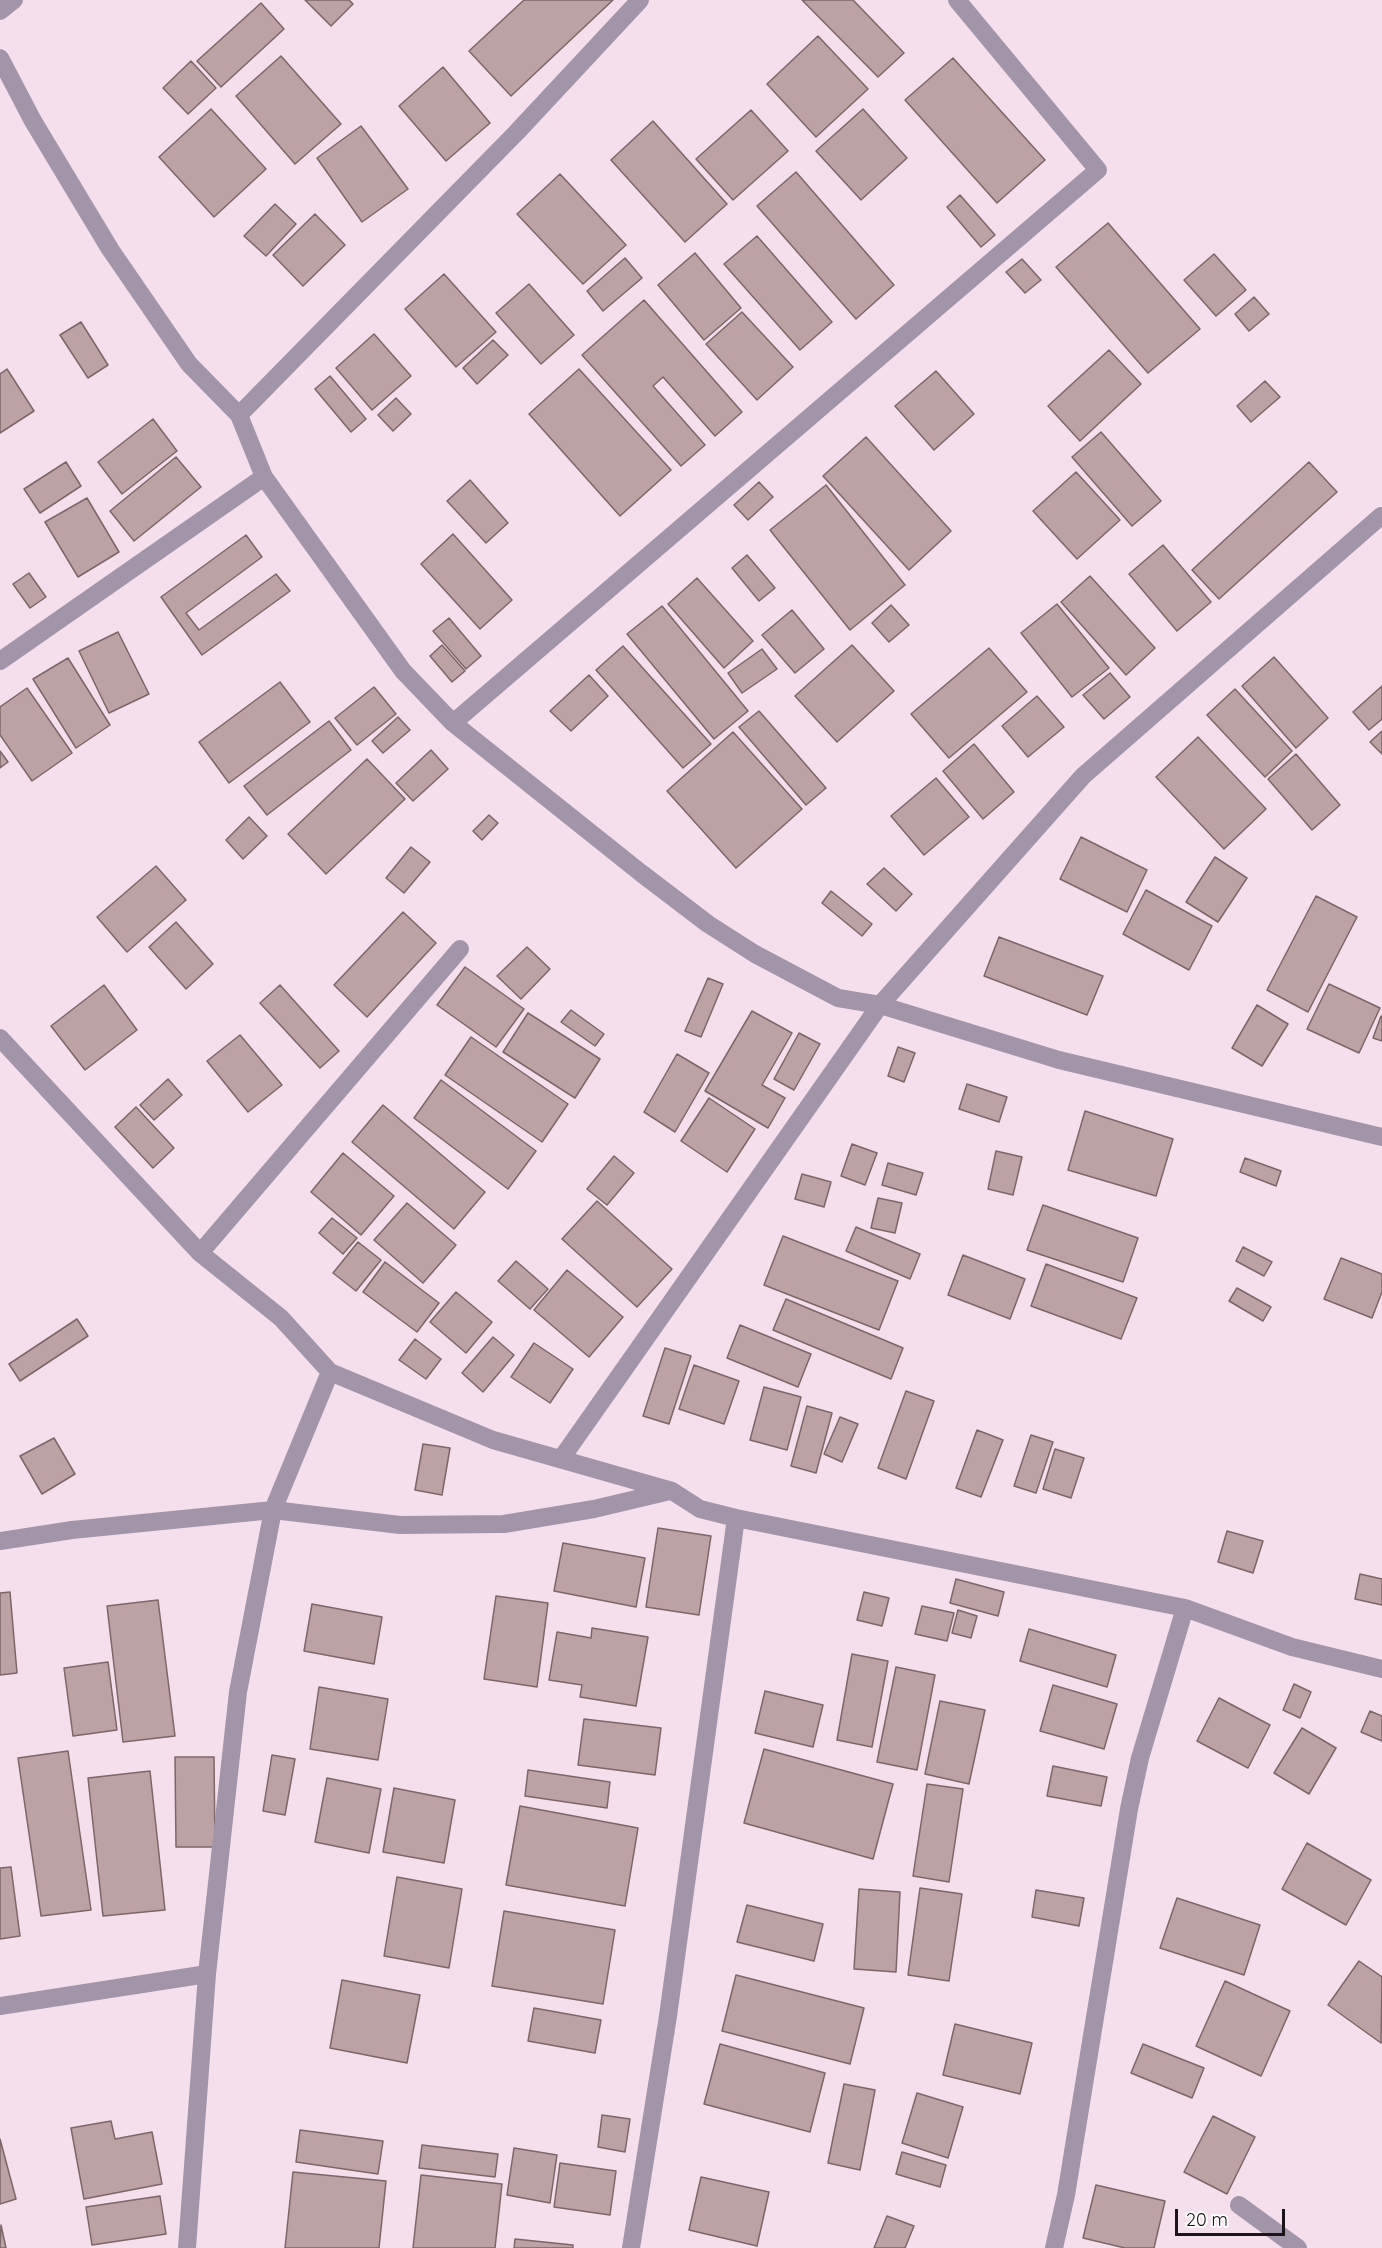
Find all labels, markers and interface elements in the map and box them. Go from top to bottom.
scale bar [1178,2197,1288,2235]
text: 20 m [1186,2208,1228,2231]

